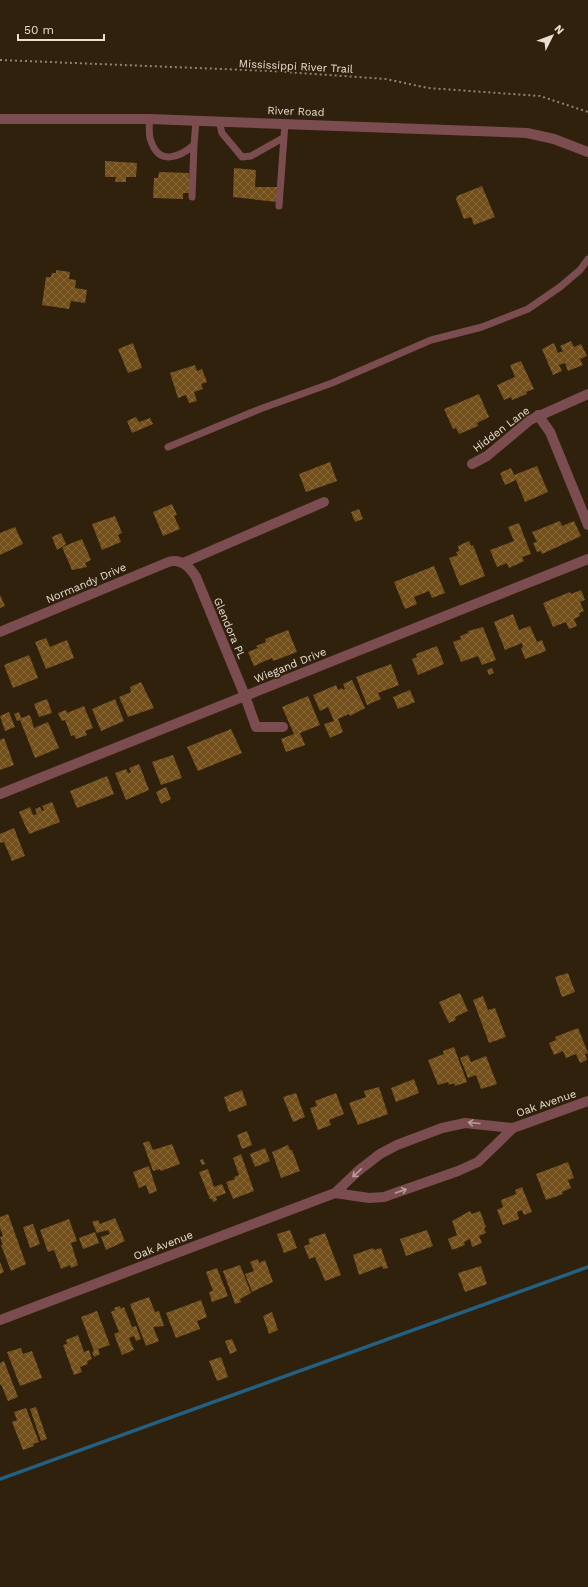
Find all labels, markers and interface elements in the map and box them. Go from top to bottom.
scale bar [18,16,104,42]
north arrow [532,16,572,56]
text: N [552,22,567,37]
text: 50 m [24,23,54,37]
street label: Mississippi River Trail [238,57,354,76]
street label: River Road [267,104,325,119]
street label: Hidden Lane [470,404,532,455]
street label: Normandy Drive [44,561,128,606]
street label: Glendora PL [211,596,248,661]
street label: Wiegand Drive [252,645,328,686]
street label: Oak Avenue [514,1087,578,1120]
one-way arrow [468,1120,481,1127]
one-way arrow [352,1168,362,1178]
one-way arrow [394,1187,406,1195]
street label: Oak Avenue [132,1228,195,1263]

